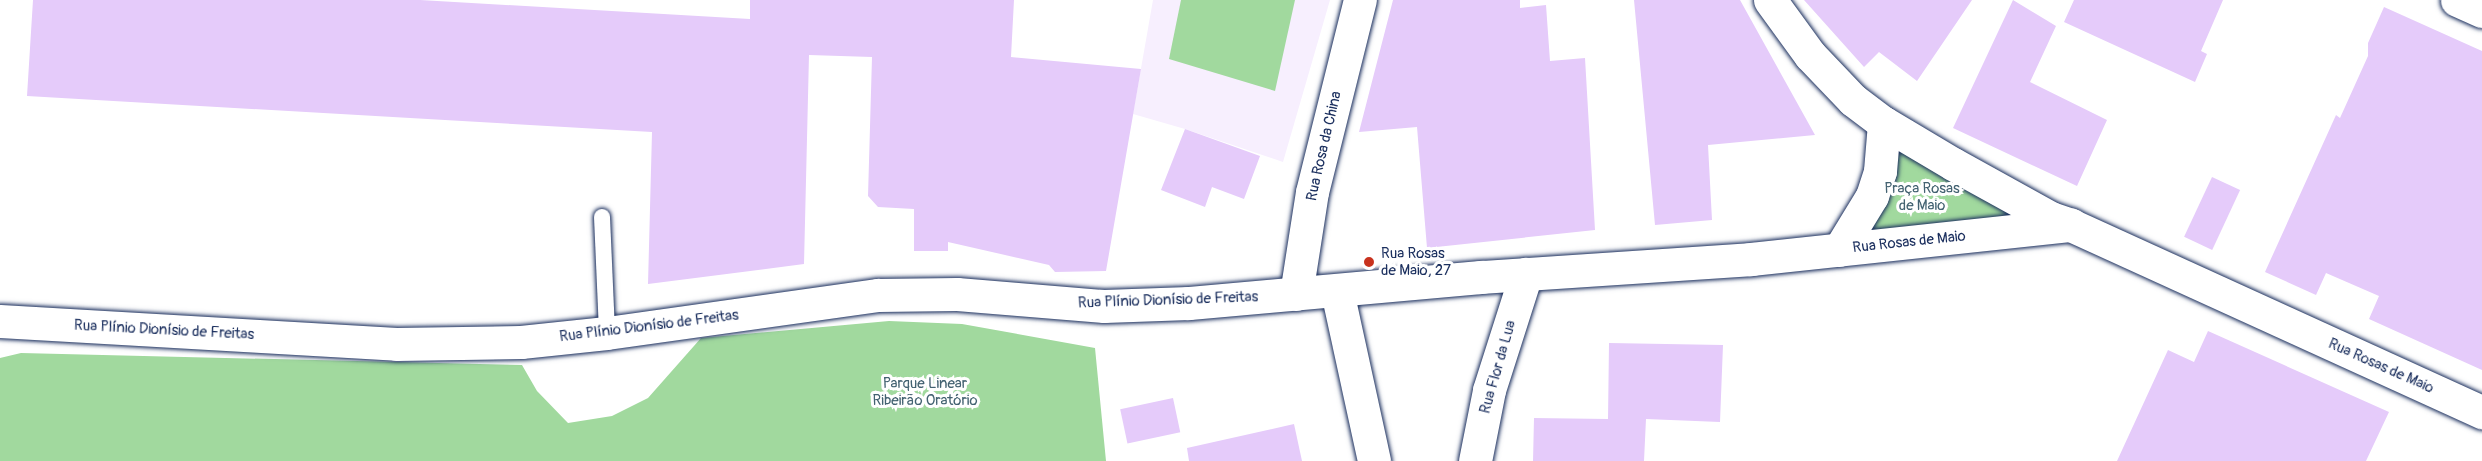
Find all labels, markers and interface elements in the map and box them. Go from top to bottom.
street label: Rua Rosa da China [1303,89,1345,203]
park label: Praça Rosas de Maio [1884,179,1960,214]
street label: Rua Rosas de Maio [1852,227,1966,257]
place label: Rua Rosas de Maio, 27 [1381,244,1451,279]
marker: Rua Rosas de Maio, 27 [1362,255,1376,269]
street label: Rua Plínio Dionísio de Freitas [1078,288,1258,312]
street label: Rua Plínio Dionísio de Freitas [558,306,740,346]
street label: Rua Plínio Dionísio de Freitas [73,316,255,344]
street label: Rua Flor da Lua [1476,318,1520,416]
street label: Rua Rosas de Maio [2326,335,2436,397]
park label: Parque Linear Ribeirão Oratório [873,374,977,409]

